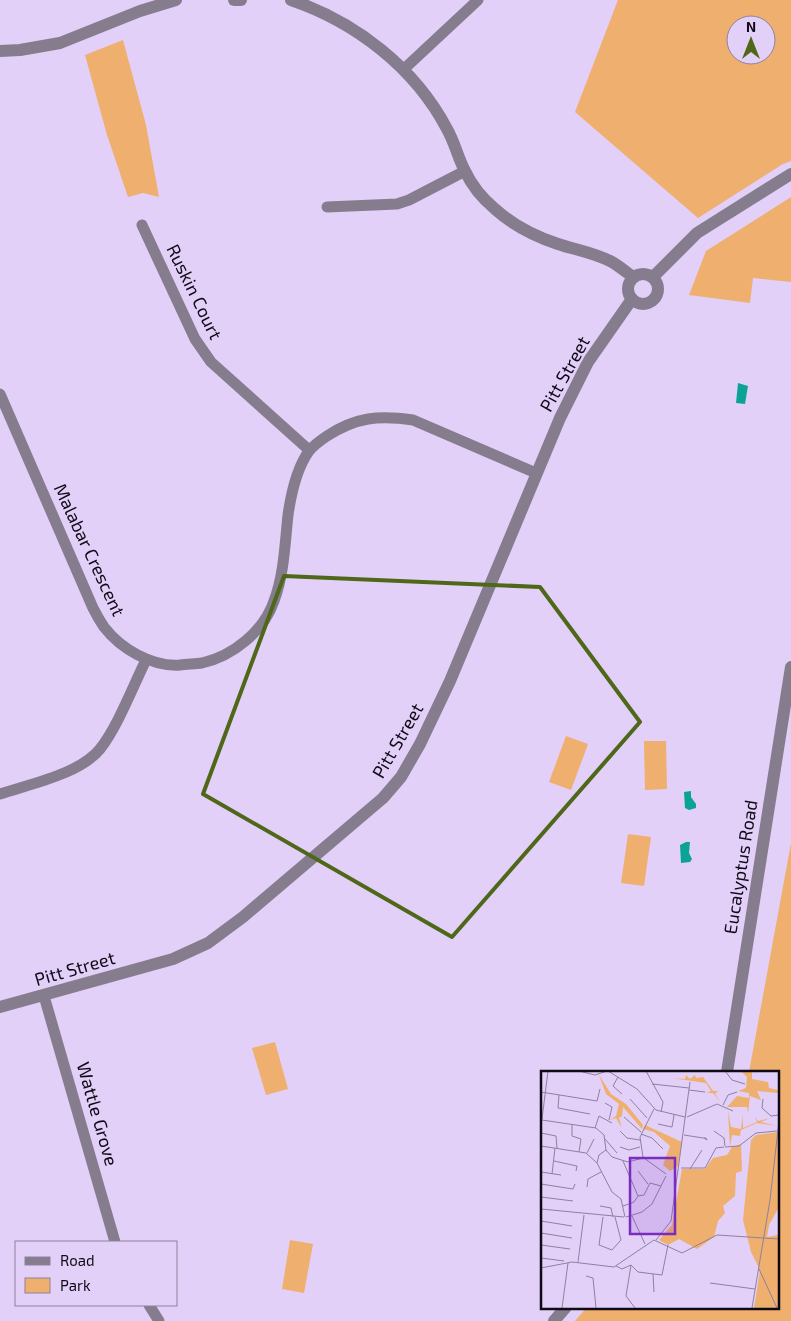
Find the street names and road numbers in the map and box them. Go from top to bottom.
street label: Ruskin Court [162,240,228,343]
street label: Pitt Street [534,332,594,415]
street label: Malabar Crescent [50,480,130,619]
street label: Pitt Street [367,699,427,782]
street label: Eucalyptus Road [719,798,761,936]
street label: Pitt Street [32,946,118,990]
street label: Wattle Grove [73,1059,123,1168]

